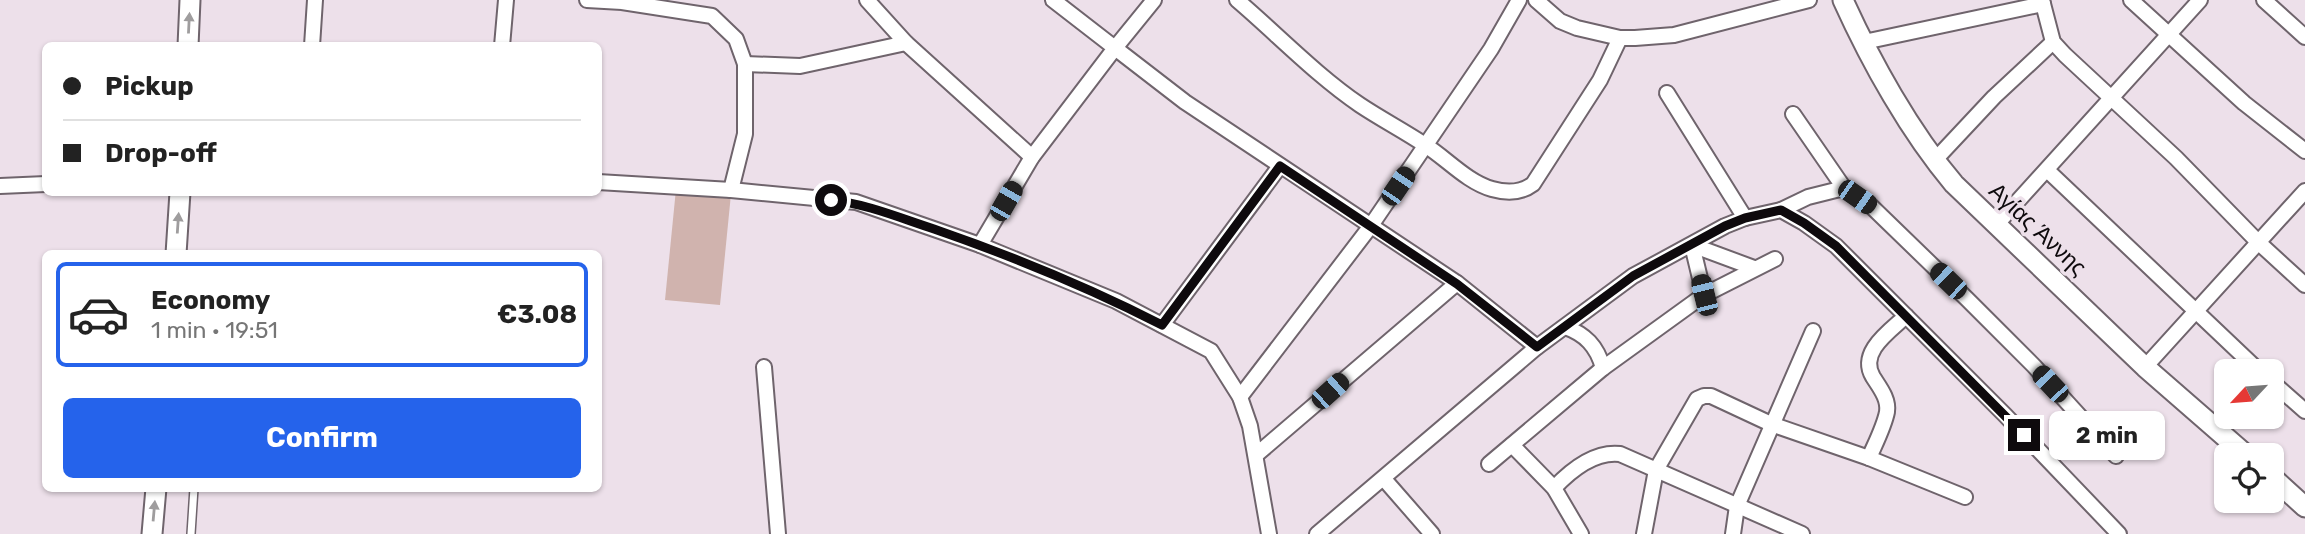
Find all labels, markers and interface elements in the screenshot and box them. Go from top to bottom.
one-way arrow [183,12,194,34]
text: Pickup [105,71,194,102]
text: Drop-off [105,138,217,169]
car [1378,163,1419,209]
car [1834,176,1881,218]
street label: Αγίας Άννης [1983,177,2093,281]
car [987,178,1026,224]
route start [815,184,847,216]
one-way arrow [173,212,184,234]
car [1926,259,1971,303]
car [1689,272,1720,318]
icon: car [67,283,130,346]
text: Economy [151,285,270,316]
text: €3.08 [497,299,577,330]
text: 1 min · 19:51 [151,316,278,344]
north arrow [2214,359,2284,429]
map controls [2214,359,2284,513]
car [2028,361,2073,407]
car [1308,369,1353,413]
button: Confirm [63,398,581,478]
callout: 2 min [2048,410,2164,460]
route end [2008,419,2040,451]
text: 2 min [2076,421,2138,449]
button: locate [2214,443,2284,513]
one-way arrow [149,500,160,522]

